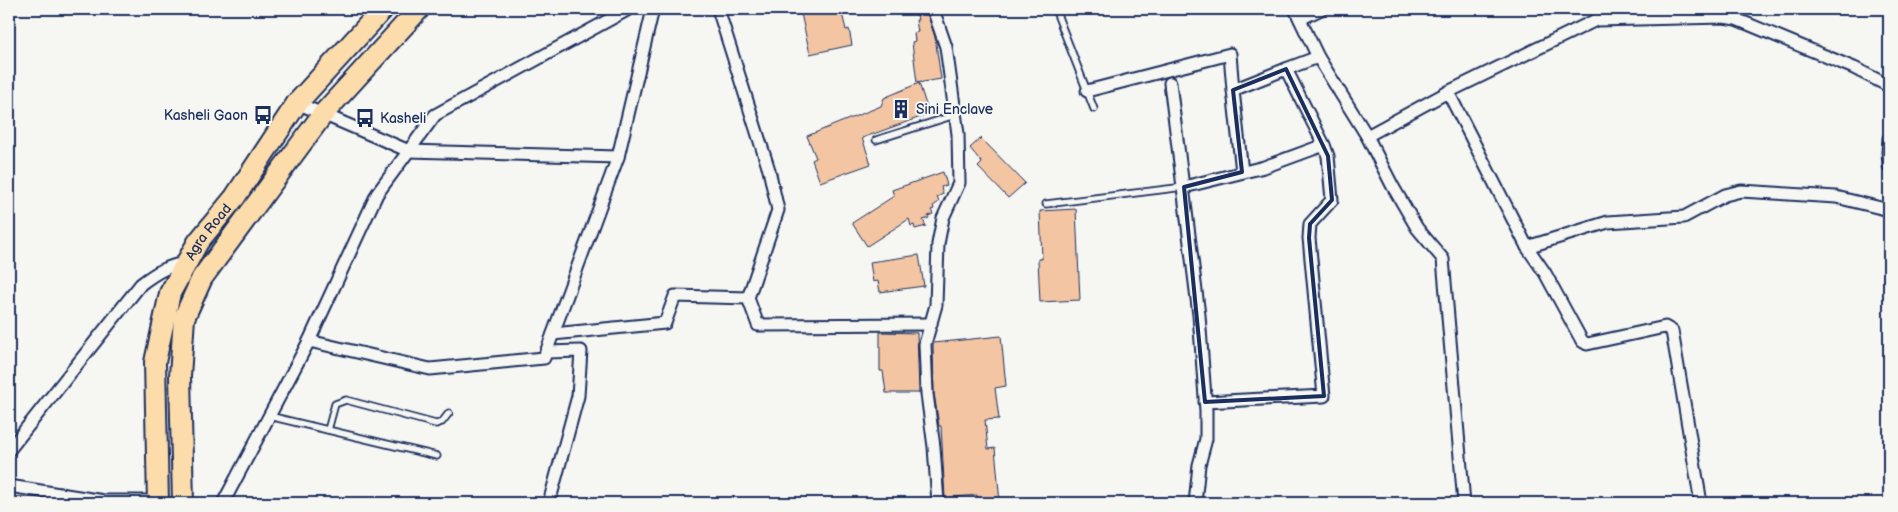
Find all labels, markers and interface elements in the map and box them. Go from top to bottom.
building icon: Sini Enclave [890,98,912,120]
place label: Sini Enclave [916,101,993,118]
bus stop icon: Kasheli Gaon [252,104,274,126]
place label: Kasheli Gaon [164,107,248,124]
bus stop icon: Kasheli [354,107,376,129]
place label: Kasheli [380,110,426,127]
street label: Agra Road [182,200,235,263]

